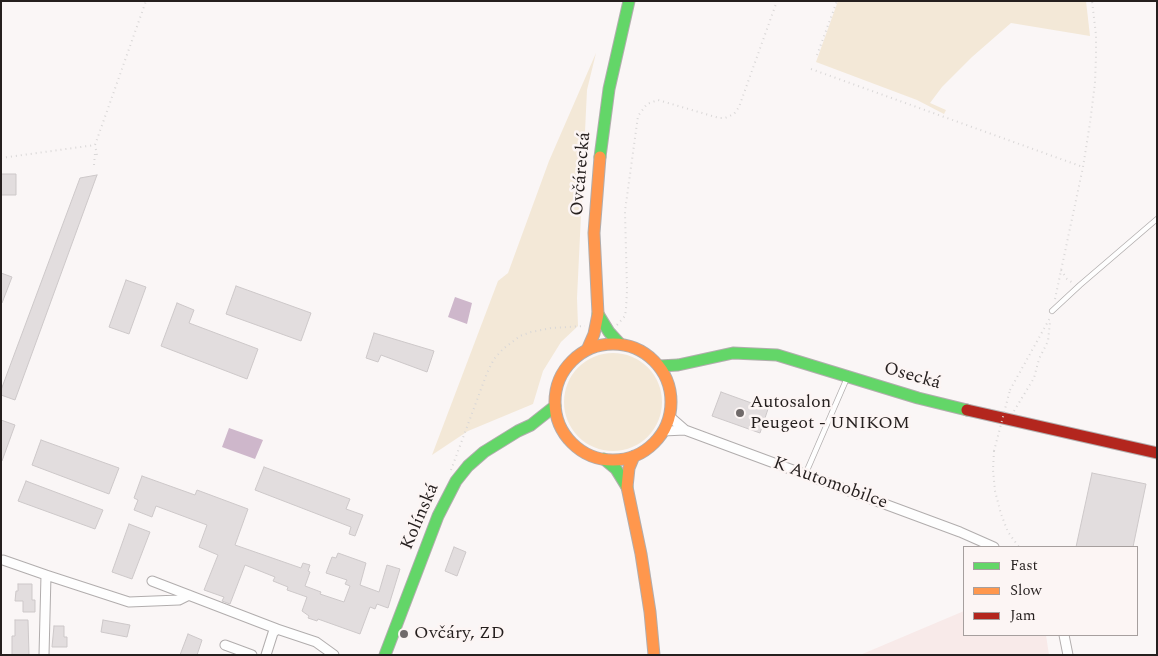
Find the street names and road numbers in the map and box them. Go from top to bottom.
street label: Ovčárecká [568,131,596,217]
street label: Osecká [881,359,943,395]
street label: K Automobilce [770,453,890,515]
street label: Kolínská [397,481,445,553]

